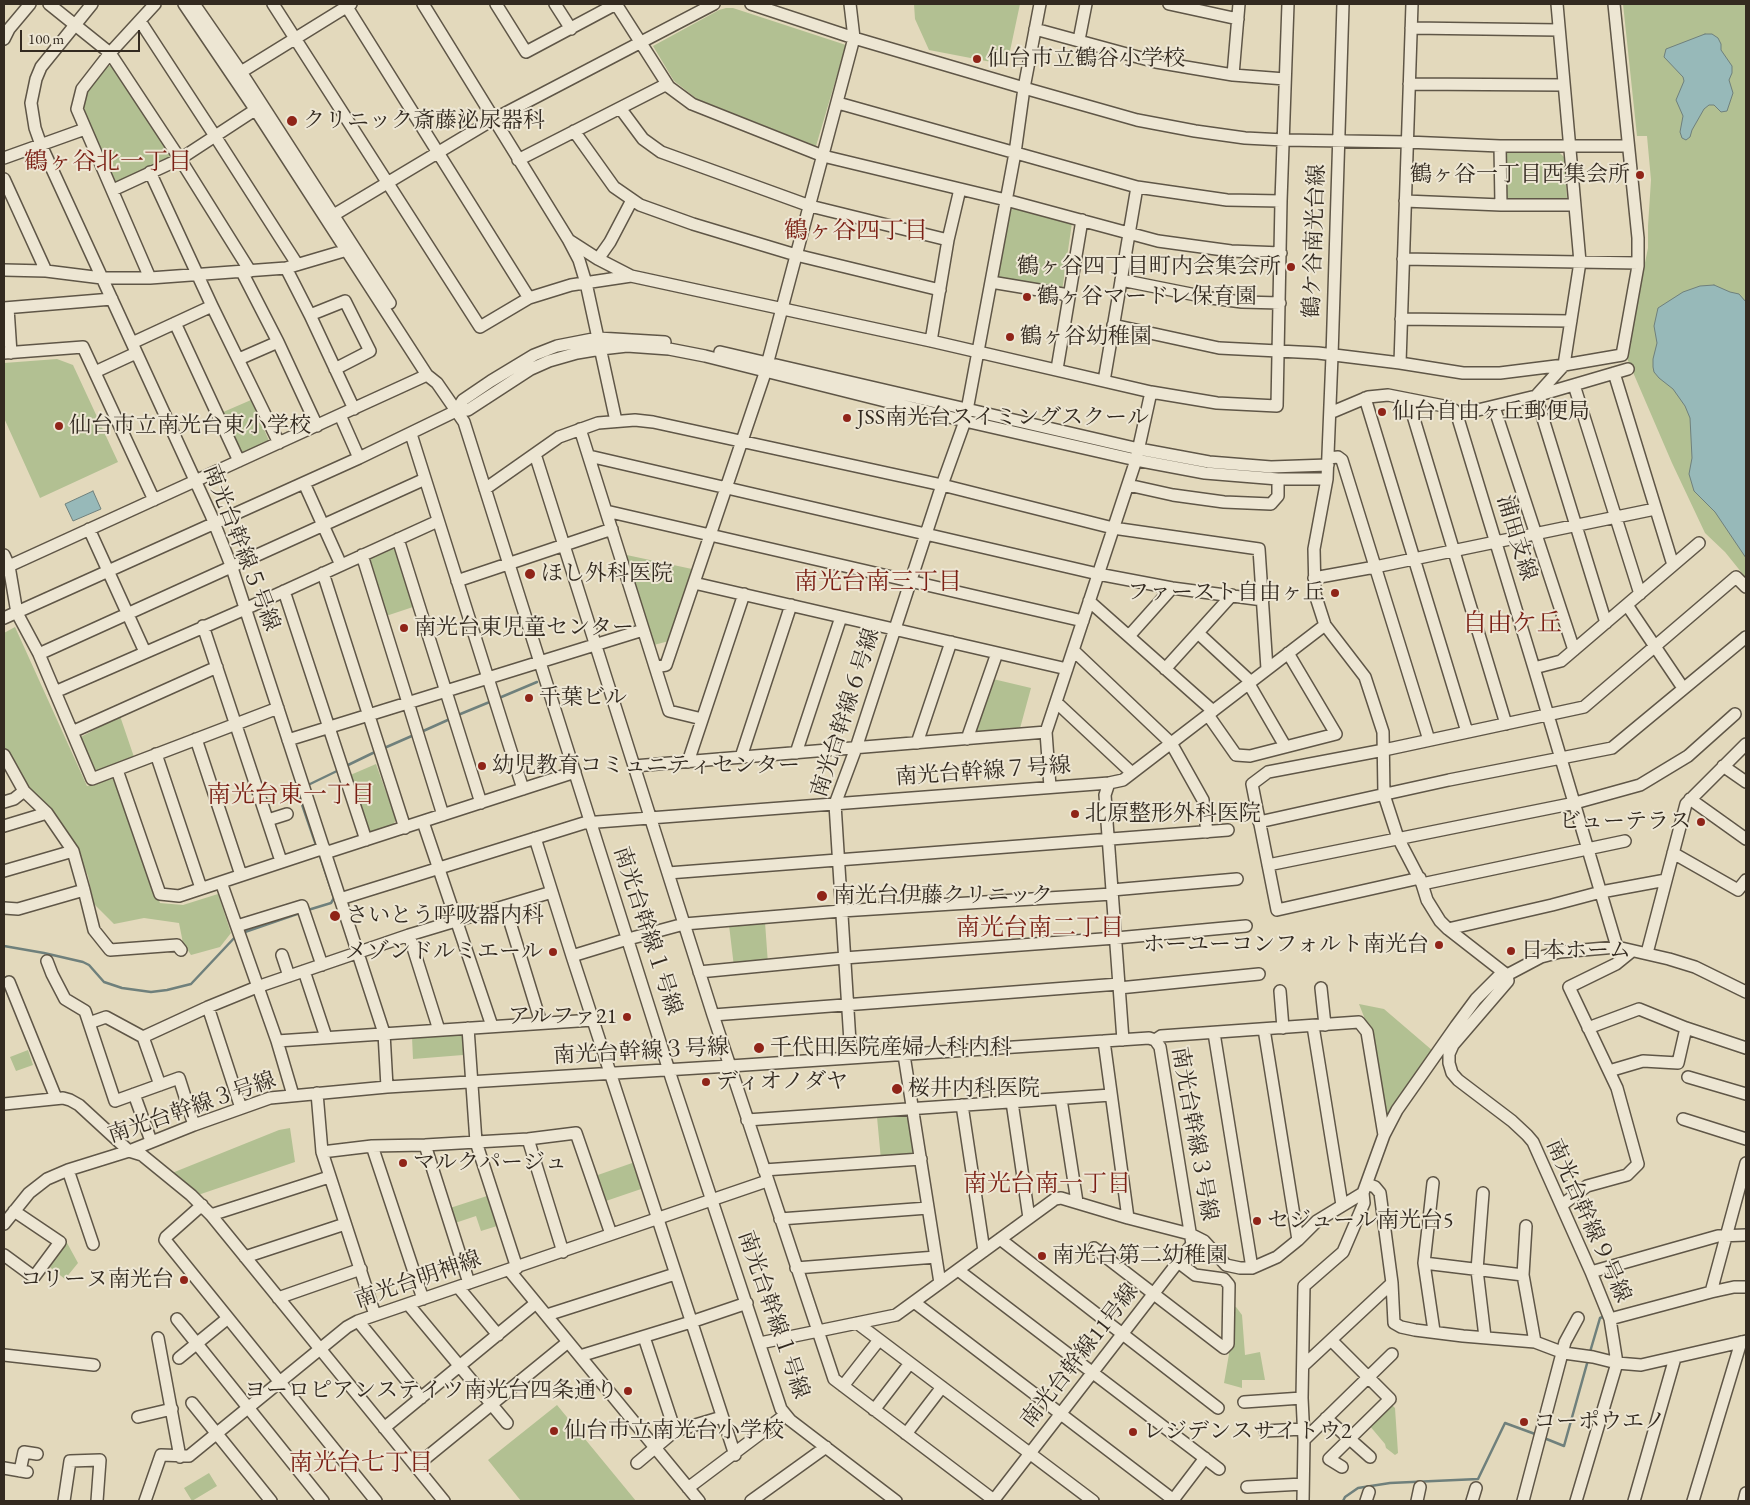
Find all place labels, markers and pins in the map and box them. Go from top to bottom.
place label: 仙台市立鶴谷小学校 [987,46,1185,72]
marker: 仙台市立鶴谷小学校 [971,53,983,65]
place label: クリニック斎藤泌尿器科 [303,108,545,134]
marker: クリニック斎藤泌尿器科 [285,114,299,128]
place label: 鶴ヶ谷一丁目西集会所 [1410,162,1630,188]
marker: 鶴ヶ谷一丁目西集会所 [1634,169,1646,181]
place label: 鶴ヶ谷四丁目町内会集会所 [1017,254,1281,280]
marker: 鶴ヶ谷四丁目町内会集会所 [1285,261,1297,273]
place label: 鶴ヶ谷マードレ保育園 [1037,284,1257,310]
marker: 鶴ヶ谷マードレ保育園 [1021,291,1033,303]
place label: 鶴ヶ谷幼稚園 [1020,324,1152,350]
marker: 鶴ヶ谷幼稚園 [1004,331,1016,343]
place label: 仙台自由ヶ丘郵便局 [1392,399,1590,425]
place label: JSS南光台スイミングスクール [857,405,1149,431]
marker: 仙台自由ヶ丘郵便局 [1376,406,1388,418]
marker: JSS南光台スイミングスクール [841,412,853,424]
place label: 仙台市立南光台東小学校 [69,413,311,439]
marker: 仙台市立南光台東小学校 [53,420,65,432]
place label: ほし外科医院 [541,561,673,587]
marker: ほし外科医院 [523,567,537,581]
place label: ファースト自由ヶ丘 [1127,580,1325,606]
marker: ファースト自由ヶ丘 [1329,587,1341,599]
place label: 南光台東児童センター [414,615,634,641]
marker: 南光台東児童センター [398,622,410,634]
place label: 千葉ビル [539,685,627,711]
marker: 千葉ビル [523,692,535,704]
place label: 幼児教育コミュニティセンター [492,753,800,779]
marker: 幼児教育コミュニティセンター [476,760,488,772]
place label: 北原整形外科医院 [1085,801,1261,827]
marker: 北原整形外科医院 [1069,808,1081,820]
place label: ビューテラス [1559,809,1691,835]
marker: ビューテラス [1695,816,1707,828]
place label: 南光台伊藤クリニック [833,883,1053,909]
marker: 南光台伊藤クリニック [815,889,829,903]
place label: さいとう呼吸器内科 [346,903,544,929]
marker: さいとう呼吸器内科 [328,909,342,923]
place label: ホーユーコンフォルト南光台 [1143,932,1429,958]
place label: 日本ホーム [1521,938,1631,964]
place label: メゾンドルミエール [345,939,543,965]
marker: ホーユーコンフォルト南光台 [1433,939,1445,951]
marker: 日本ホーム [1505,945,1517,957]
marker: メゾンドルミエール [547,946,559,958]
place label: アルファ21 [508,1004,617,1030]
marker: アルファ21 [621,1011,633,1023]
place label: 千代田医院産婦人科内科 [770,1035,1012,1061]
marker: 千代田医院産婦人科内科 [752,1041,766,1055]
place label: ディオノダヤ [716,1069,848,1095]
marker: ディオノダヤ [700,1076,712,1088]
place label: 桜井内科医院 [908,1076,1040,1102]
marker: 桜井内科医院 [890,1082,904,1096]
place label: マルクパージュ [413,1150,567,1176]
marker: マルクパージュ [397,1157,409,1169]
place label: セジュール南光台5 [1267,1208,1454,1234]
marker: セジュール南光台5 [1251,1215,1263,1227]
place label: 南光台第二幼稚園 [1052,1243,1228,1269]
marker: 南光台第二幼稚園 [1036,1250,1048,1262]
place label: コリーヌ南光台 [20,1267,174,1293]
marker: コリーヌ南光台 [178,1274,190,1286]
place label: ヨーロピアンステイツ南光台四条通り [244,1378,618,1404]
marker: ヨーロピアンステイツ南光台四条通り [622,1385,634,1397]
place label: コーポウエノ [1534,1409,1666,1435]
marker: コーポウエノ [1518,1416,1530,1428]
place label: 仙台市立南光台小学校 [564,1418,784,1444]
place label: レジデンスサイトウ2 [1143,1419,1352,1445]
marker: 仙台市立南光台小学校 [548,1425,560,1437]
marker: レジデンスサイトウ2 [1127,1426,1139,1438]

